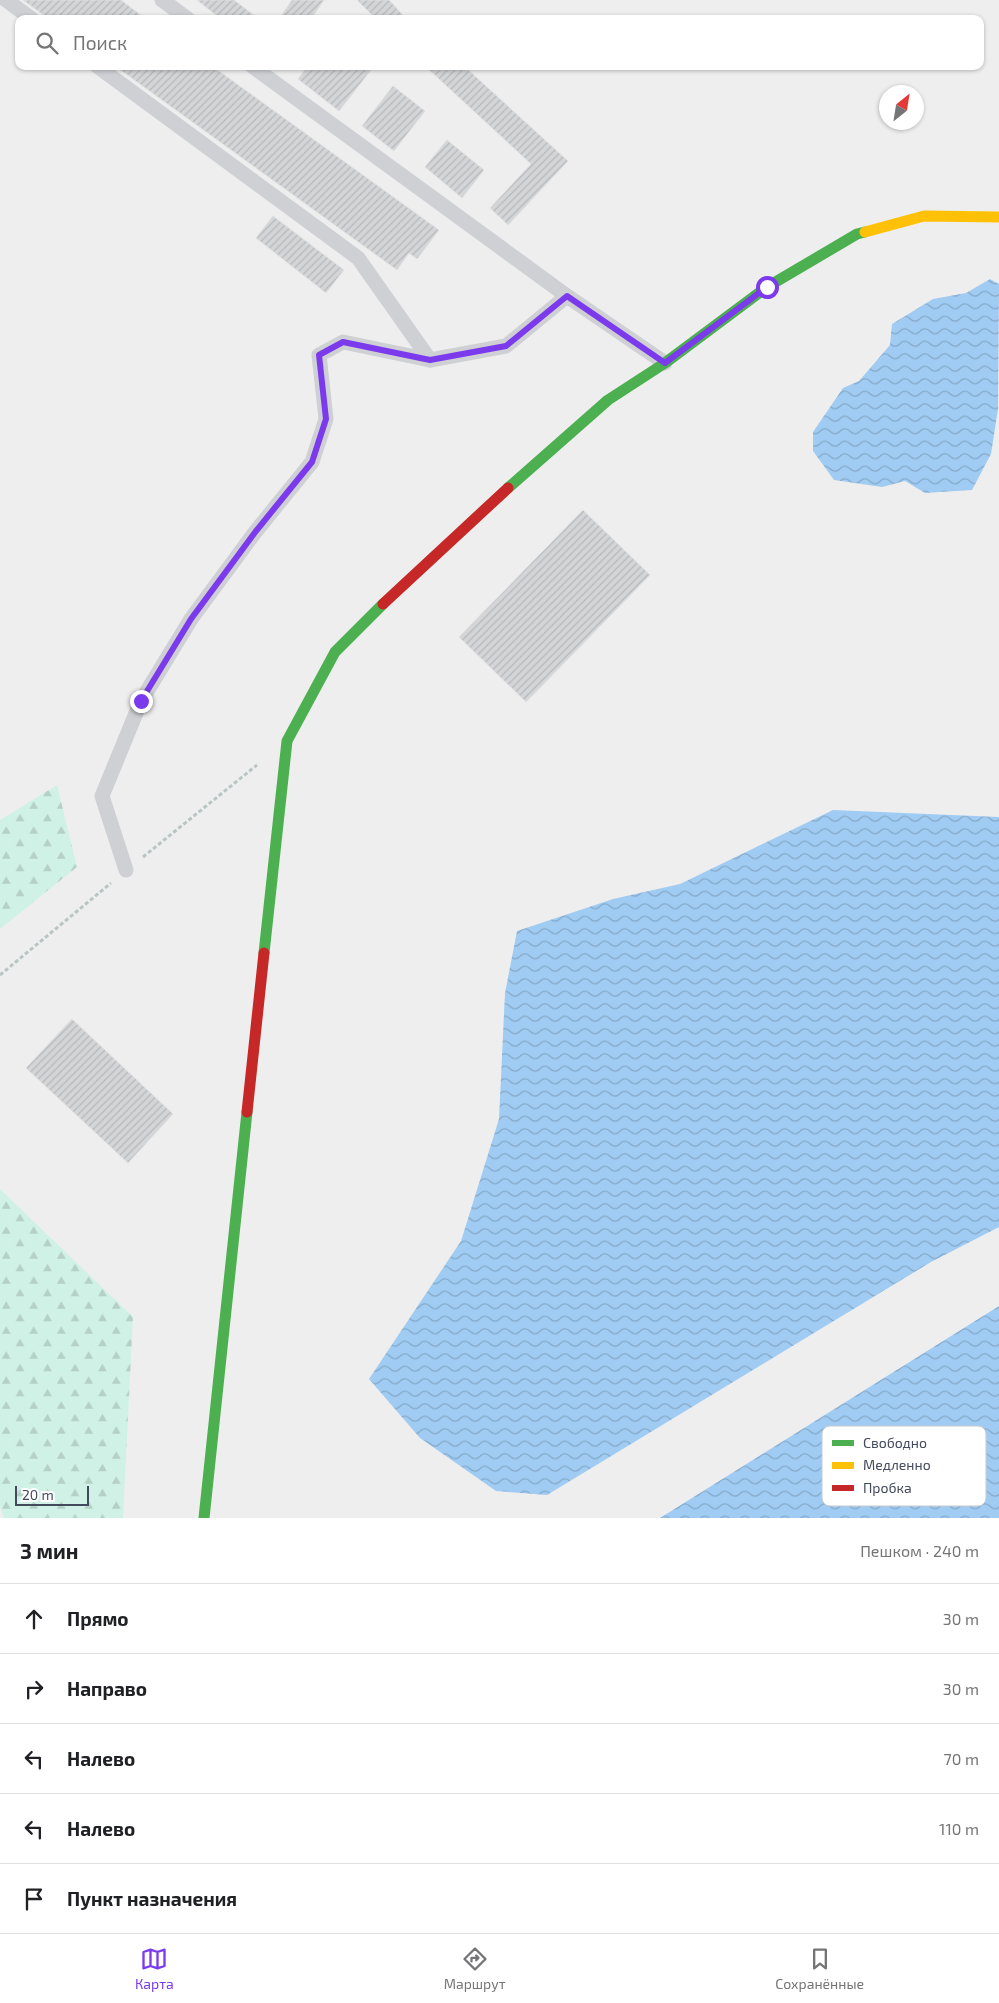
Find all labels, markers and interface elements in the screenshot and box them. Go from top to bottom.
search box [15,15,984,70]
icon: search [33,29,61,57]
text: Поиск [73,31,127,54]
north arrow [879,85,924,130]
route start [756,276,779,299]
route end [130,690,153,713]
legend [822,1426,986,1506]
text: Свободно [863,1434,927,1451]
text: Медленно [863,1456,931,1473]
text: Пробка [863,1479,912,1496]
scale bar [15,1483,89,1506]
text: 20 m [22,1486,54,1503]
text: 3 мин [20,1538,78,1563]
text: Пешком · 240 m [860,1541,979,1560]
icon: ahead [20,1605,48,1633]
text: Прямо [67,1607,129,1630]
text: 30 m [943,1609,979,1628]
icon: right [20,1675,48,1703]
text: Направо [67,1677,147,1700]
text: 30 m [943,1679,979,1698]
icon: left [20,1745,48,1773]
text: Налево [67,1747,135,1770]
text: 70 m [944,1749,979,1768]
icon: left [20,1815,48,1843]
text: Налево [67,1817,135,1840]
text: 110 m [939,1819,979,1838]
icon: arrive [20,1885,48,1913]
text: Пункт назначения [67,1887,237,1910]
tab: Карта [135,1945,174,1992]
tab: Маршрут [444,1945,506,1992]
tab: Сохранённые [775,1945,864,1992]

